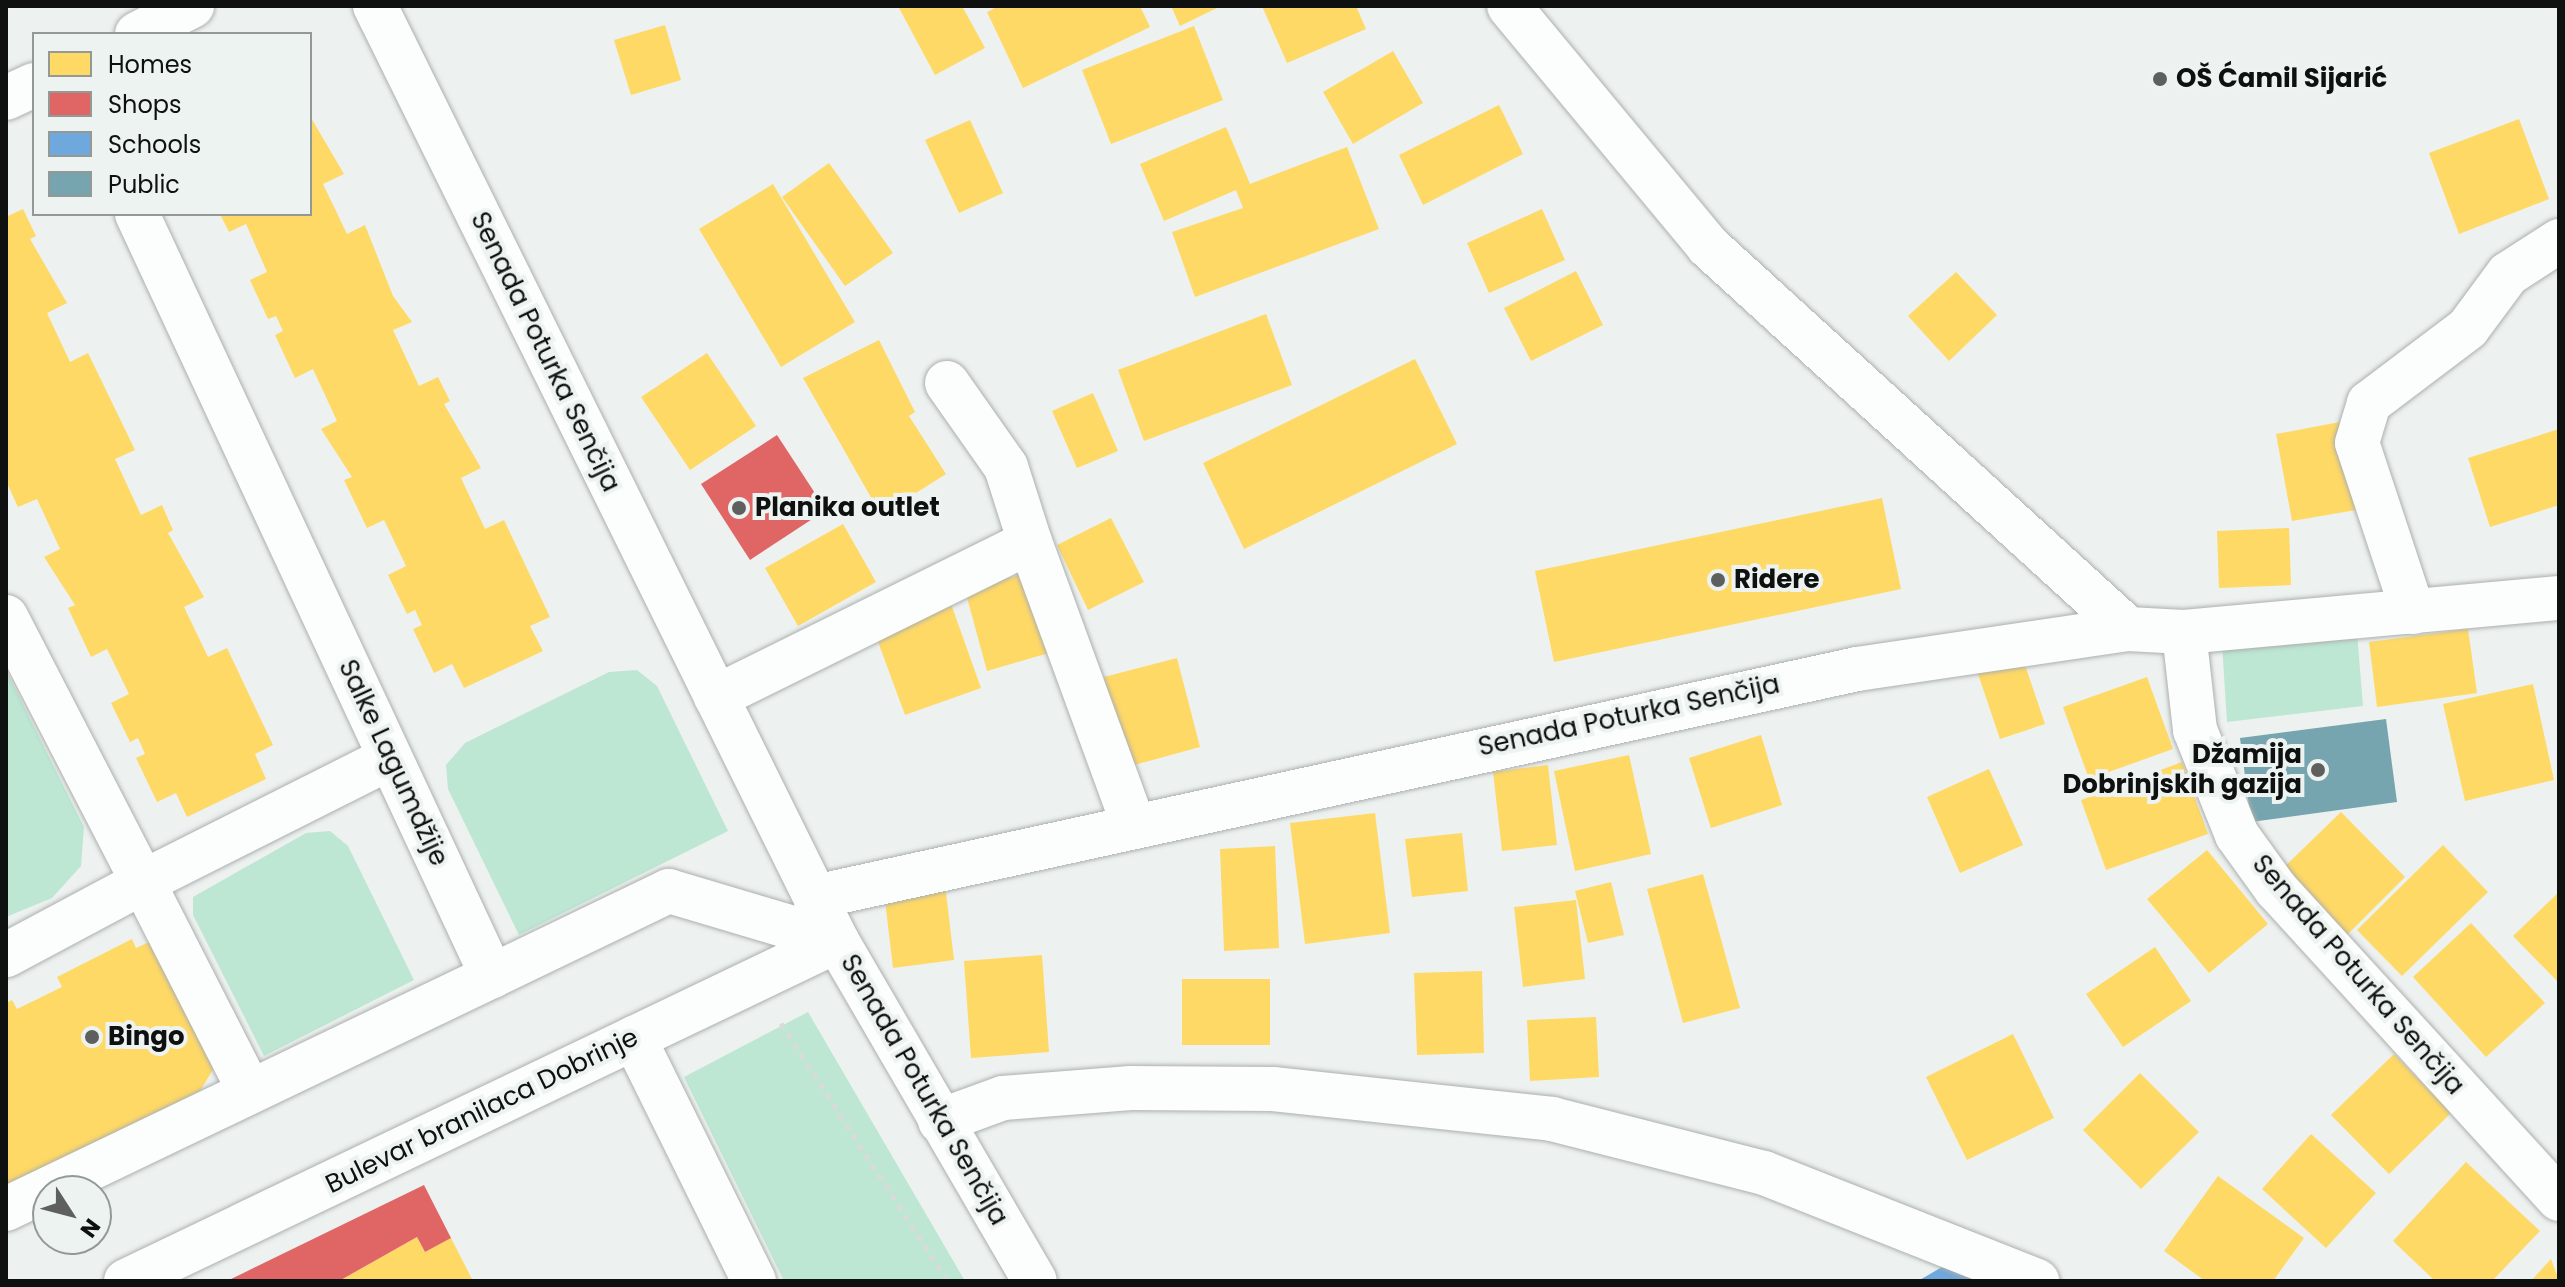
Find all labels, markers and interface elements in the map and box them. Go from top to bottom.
legend [32,32,312,216]
text: Homes [108,48,192,81]
place label: OŠ Ćamil Sijarić [2176,63,2387,95]
marker: OŠ Ćamil Sijarić [2151,70,2169,88]
text: Shops [108,88,182,121]
text: Schools [108,128,201,161]
text: Public [108,168,180,201]
street label: Senada Poturka Senčija [464,207,626,497]
place label: Planika outlet [755,492,940,524]
marker: Planika outlet [730,499,748,517]
place label: Ridere [1734,564,1819,596]
marker: Ridere [1709,571,1727,589]
street label: Salke Lagumdžije [332,655,454,871]
street label: Senada Poturka Senčija [1475,669,1783,763]
place label: Džamija Dobrinjskih gazija [2062,739,2302,800]
marker: Džamija Dobrinjskih gazija [2309,761,2327,779]
street label: Senada Poturka Senčija [2245,849,2471,1101]
street label: Senada Poturka Senčija [834,949,1014,1231]
place label: Bingo [108,1021,185,1053]
street label: Bulevar branilaca Dobrinje [321,1022,643,1200]
marker: Bingo [83,1028,101,1046]
north arrow [32,1175,112,1255]
text: N [73,1212,108,1244]

